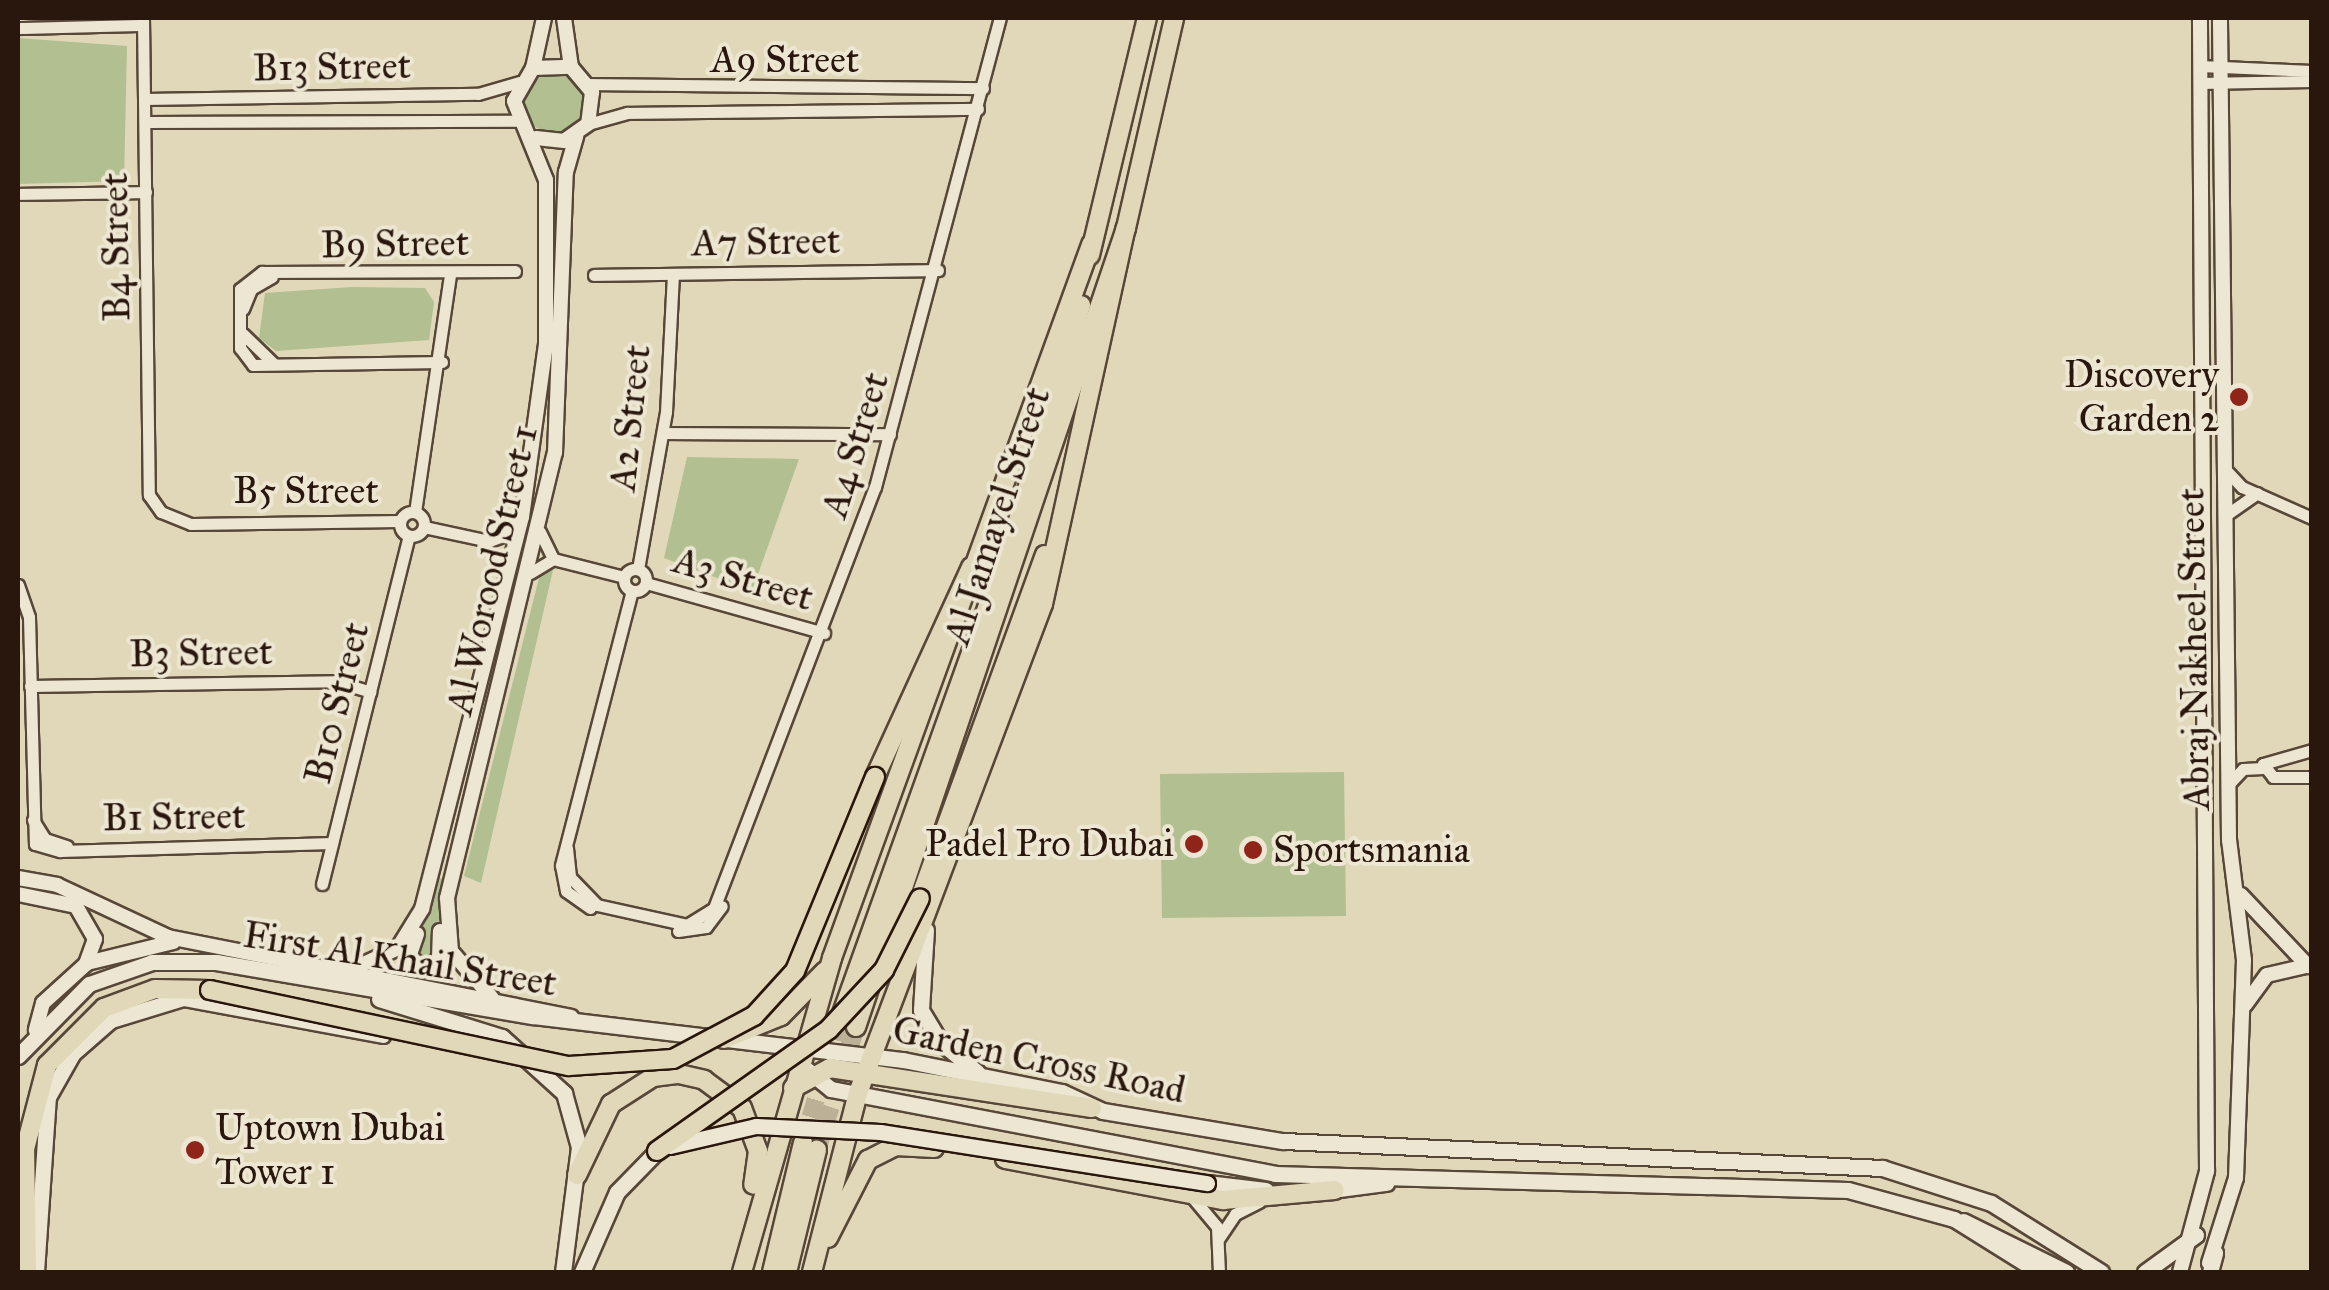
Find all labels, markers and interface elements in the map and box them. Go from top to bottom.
street label: A9 Street [711,37,859,83]
street label: B13 Street [253,43,411,91]
street label: B4 Street [92,172,140,322]
street label: A7 Street [691,218,841,266]
street label: B9 Street [321,220,469,268]
street label: A2 Street [600,343,660,493]
place label: Discovery Garden 2 [2064,352,2219,442]
street label: A4 Street [811,367,899,523]
street label: Al Jamayel Street [934,381,1060,651]
marker: Discovery Garden 2 [2228,386,2250,408]
street label: Al Worood Street 1 [437,421,547,719]
street label: B5 Street [233,468,379,514]
street label: Abraj Nakheel Street [2168,488,2220,810]
street label: A3 Street [668,537,818,621]
street label: B10 Street [295,618,379,788]
street label: B3 Street [129,629,273,677]
street label: B1 Street [102,793,246,841]
place label: Padel Pro Dubai [925,821,1174,867]
place label: Sportsmania [1273,827,1470,873]
marker: Padel Pro Dubai [1183,833,1205,855]
marker: Sportsmania [1242,839,1264,861]
street label: First Al Khail Street [240,912,560,1006]
street label: Garden Cross Road [889,1007,1189,1113]
place label: Uptown Dubai Tower 1 [215,1105,445,1194]
marker: Uptown Dubai Tower 1 [184,1139,206,1161]

